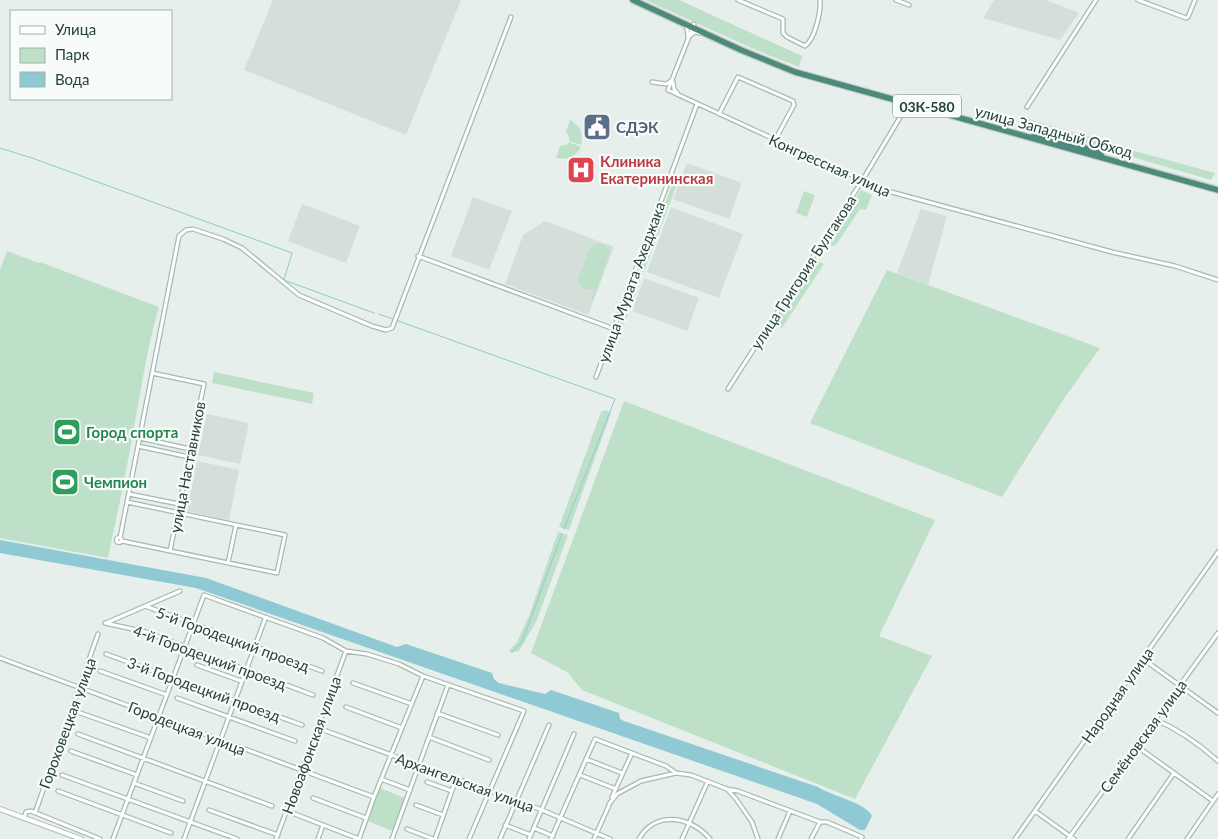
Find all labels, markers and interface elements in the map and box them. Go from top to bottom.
legend [10,10,172,100]
text: Улица [55,20,96,38]
text: Парк [55,45,90,63]
text: Вода [55,70,90,88]
road number: 03К-580 [893,94,961,118]
street label: улица Западный Обход [973,101,1135,161]
public building icon: СДЭК [582,112,612,142]
place label: СДЭК [616,118,659,136]
street label: Конгрессная улица [766,130,894,200]
place label: Клиника Екатерининская [600,152,713,187]
hospital icon: Клиника Екатерининская [566,155,596,185]
street label: улица Григория Булгакова [746,192,860,352]
street label: улица Мурата Ахеджака [594,199,668,365]
street label: улица Наставников [165,400,209,534]
sports icon: Город спорта [52,417,82,447]
place label: Город спорта [86,423,178,441]
sports icon: Чемпион [50,467,80,497]
place label: Чемпион [84,473,147,491]
street label: 5-й Городецкий проезд [154,603,312,675]
street label: 4-й Городецкий проезд [131,621,289,693]
street label: Народная улица [1077,644,1157,746]
street label: 3-й Городецкий проезд [125,653,283,725]
street label: Гороховецкая улица [35,655,99,791]
street label: Новоафонская улица [278,674,344,816]
street label: Семёновская улица [1096,676,1190,796]
street label: Городецкая улица [126,697,248,759]
street label: Архангельская улица [393,749,537,815]

